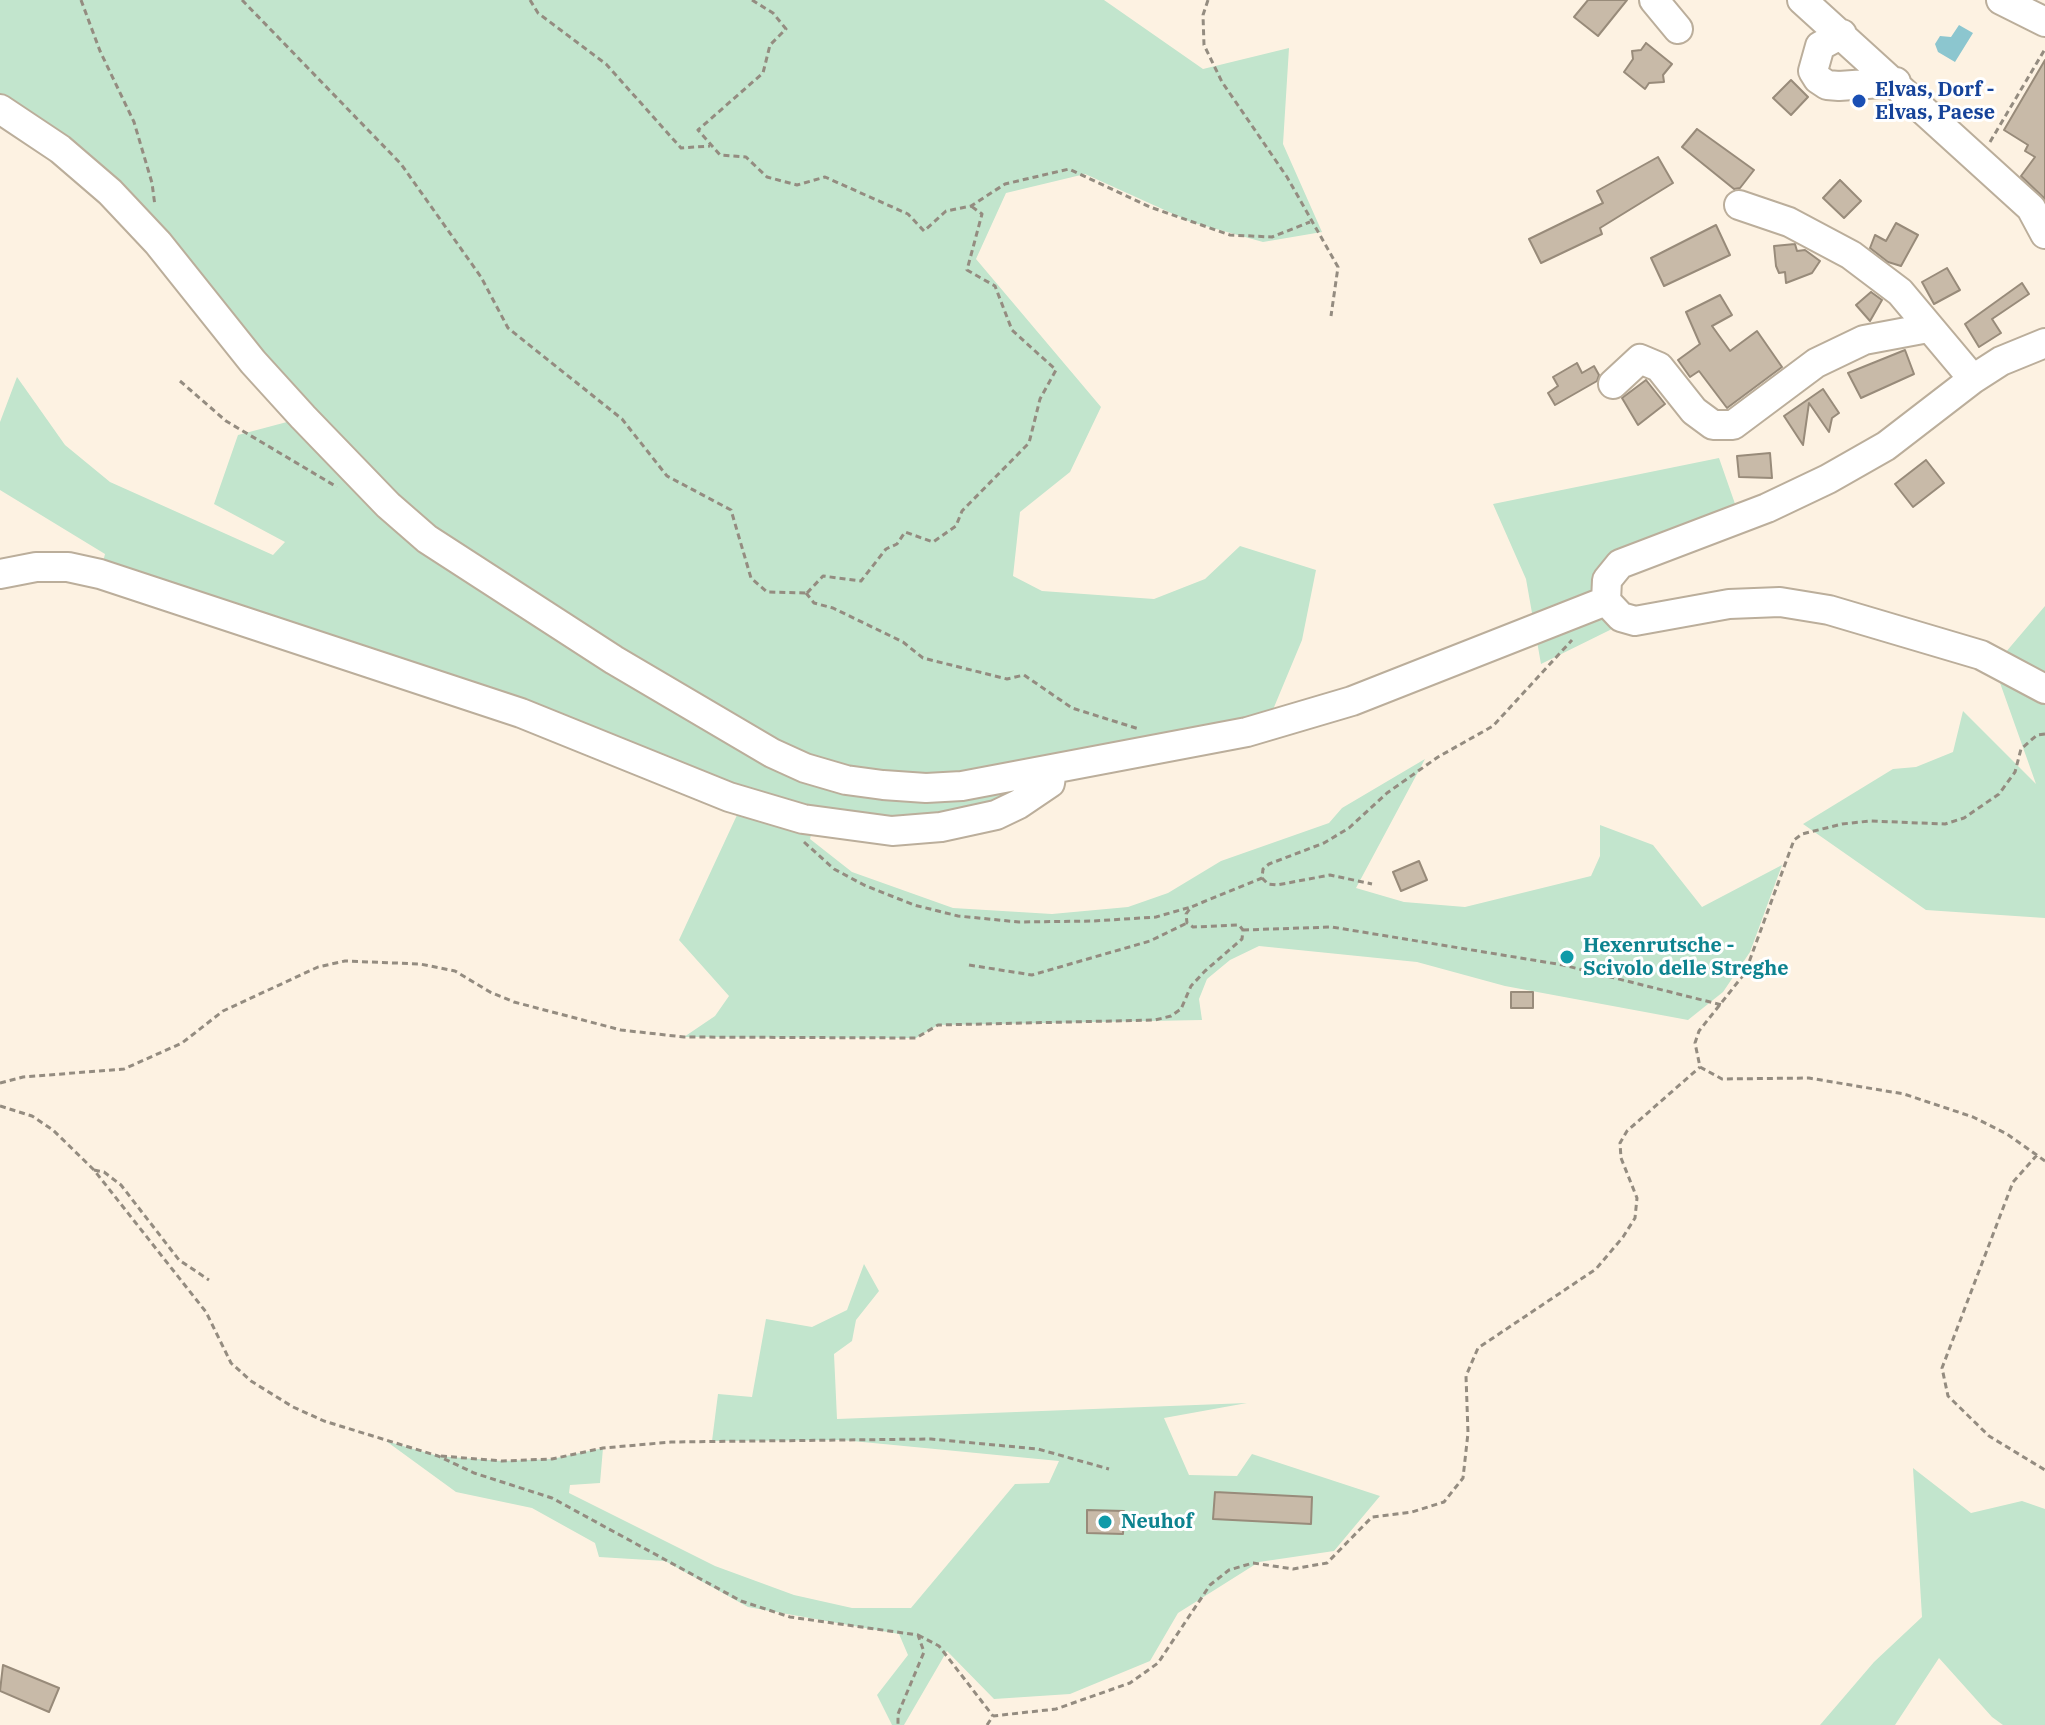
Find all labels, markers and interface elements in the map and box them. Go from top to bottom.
place label: Elvas, Dorf - Elvas, Paese [1875,78,1995,125]
marker: Elvas, Dorf - Elvas, Paese [1850,92,1868,110]
place label: Hexenrutsche - Scivolo delle Streghe [1583,934,1789,981]
marker: Hexenrutsche - Scivolo delle Streghe [1558,948,1576,966]
place label: Neuhof [1121,1510,1193,1534]
marker: Neuhof [1096,1513,1114,1531]

